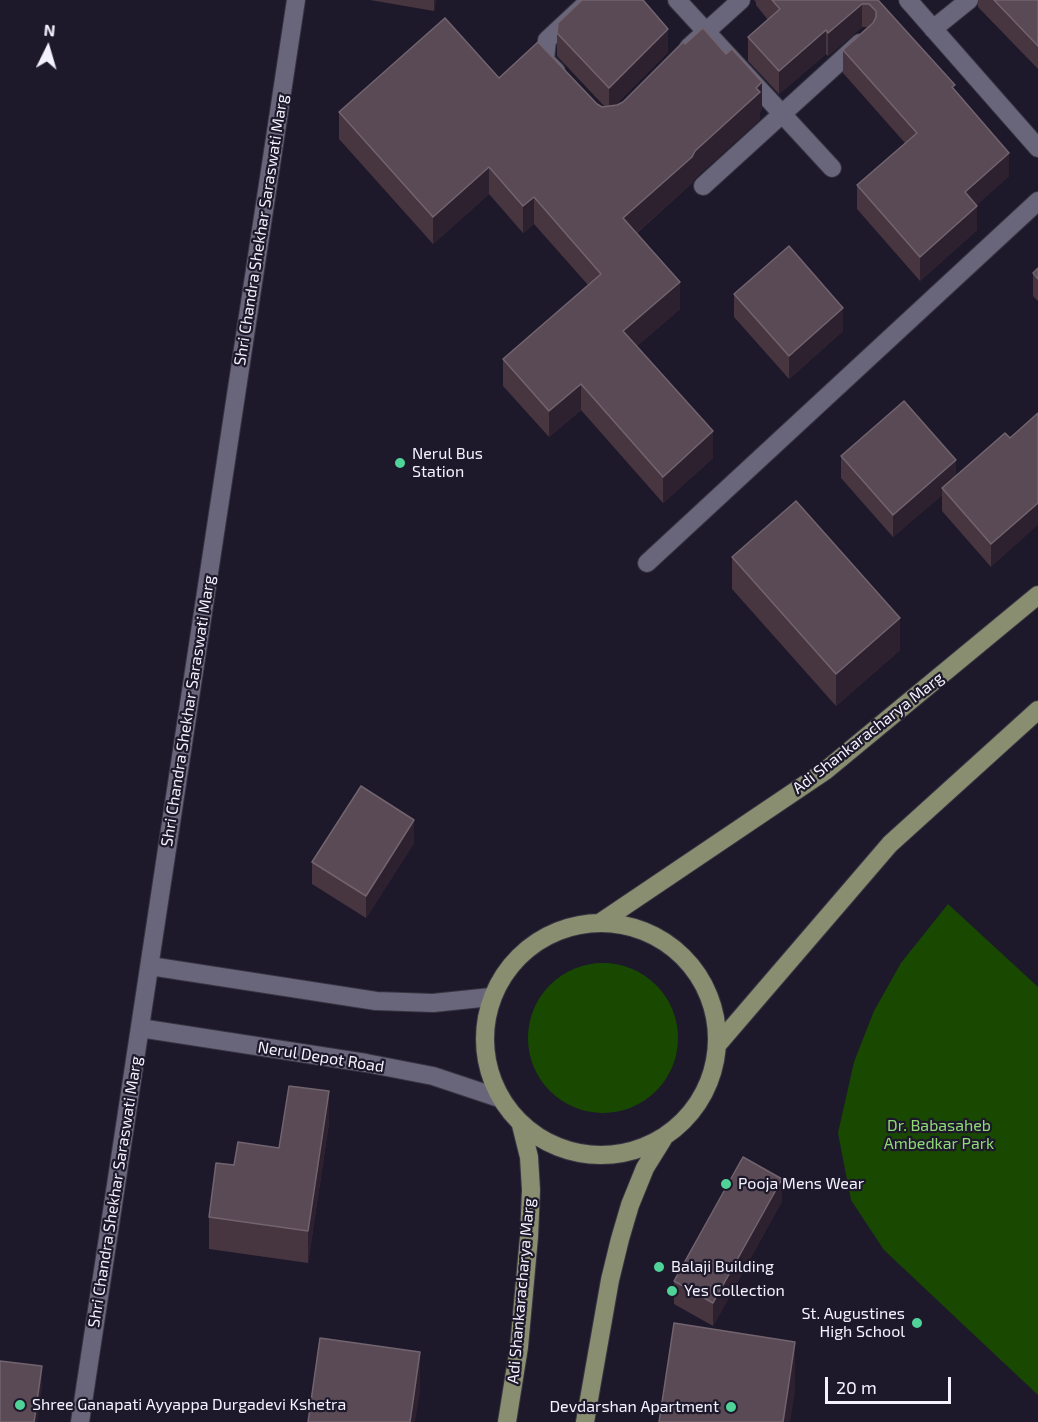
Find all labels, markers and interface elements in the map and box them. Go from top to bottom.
north arrow [18,18,78,78]
text: N [43,20,56,40]
street label: Shri Chandra Shekhar Saraswati Marg [230,93,292,367]
place label: Nerul Bus Station [412,444,483,482]
marker: Nerul Bus Station [393,456,407,470]
street label: Shri Chandra Shekhar Saraswati Marg [157,574,219,848]
street label: Adi Shankaracharya Marg [789,668,947,798]
street label: Nerul Depot Road [256,1038,386,1076]
street label: Shri Chandra Shekhar Saraswati Marg [84,1055,146,1329]
park label: Dr. Babasaheb Ambedkar Park [884,1116,994,1154]
place label: Pooja Mens Wear [738,1174,864,1194]
marker: Pooja Mens Wear [719,1177,733,1191]
street label: Adi Shankaracharya Marg [503,1197,539,1385]
place label: Balaji Building [671,1257,774,1277]
marker: Balaji Building [652,1260,666,1274]
place label: Yes Collection [684,1281,785,1301]
marker: Yes Collection [665,1284,679,1298]
place label: St. Augustines High School [801,1304,905,1342]
marker: St. Augustines High School [910,1316,924,1330]
scale bar [828,1365,954,1403]
text: 20 m [836,1376,877,1398]
place label: Shree Ganapati Ayyappa Durgadevi Kshetra [32,1395,346,1415]
place label: Devdarshan Apartment [549,1397,719,1417]
marker: Shree Ganapati Ayyappa Durgadevi Kshetra [13,1398,27,1412]
marker: Devdarshan Apartment [724,1400,738,1414]

